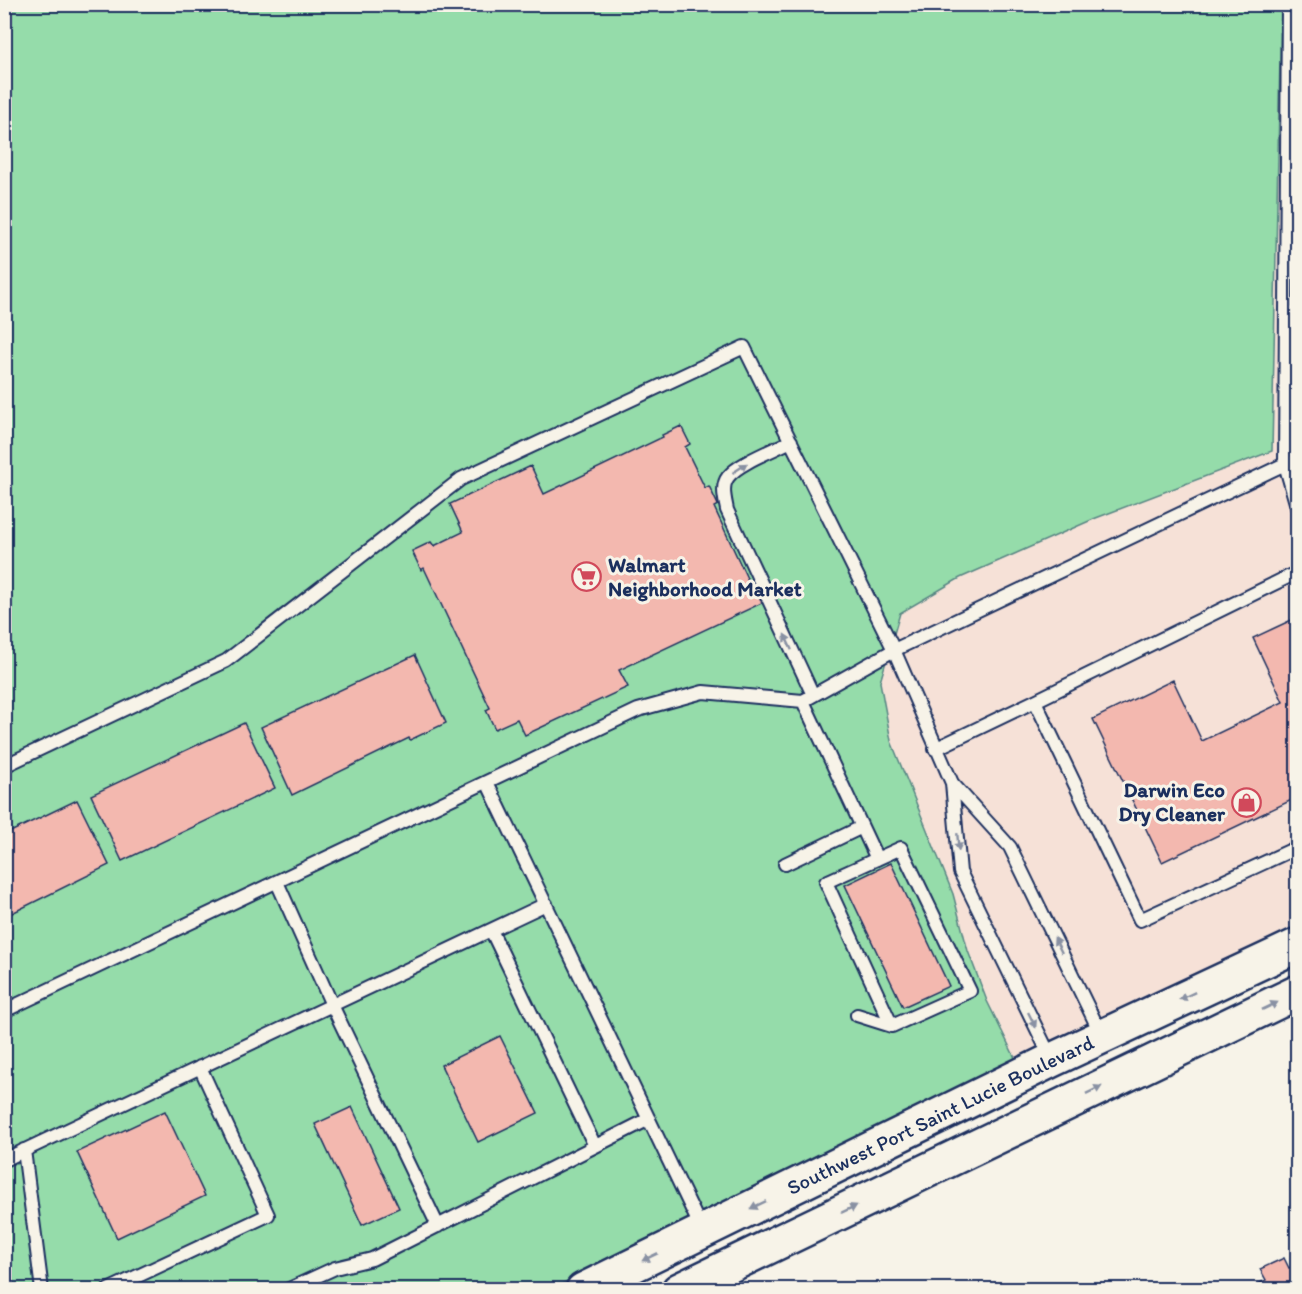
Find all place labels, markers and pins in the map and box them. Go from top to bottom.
place label: Walmart Neighborhood Market [608,552,802,602]
supermarket icon: Walmart Neighborhood Market [571,561,603,593]
place label: Darwin Eco Dry Cleaner [1118,777,1226,827]
shop icon: Darwin Eco Dry Cleaner [1230,786,1262,818]

